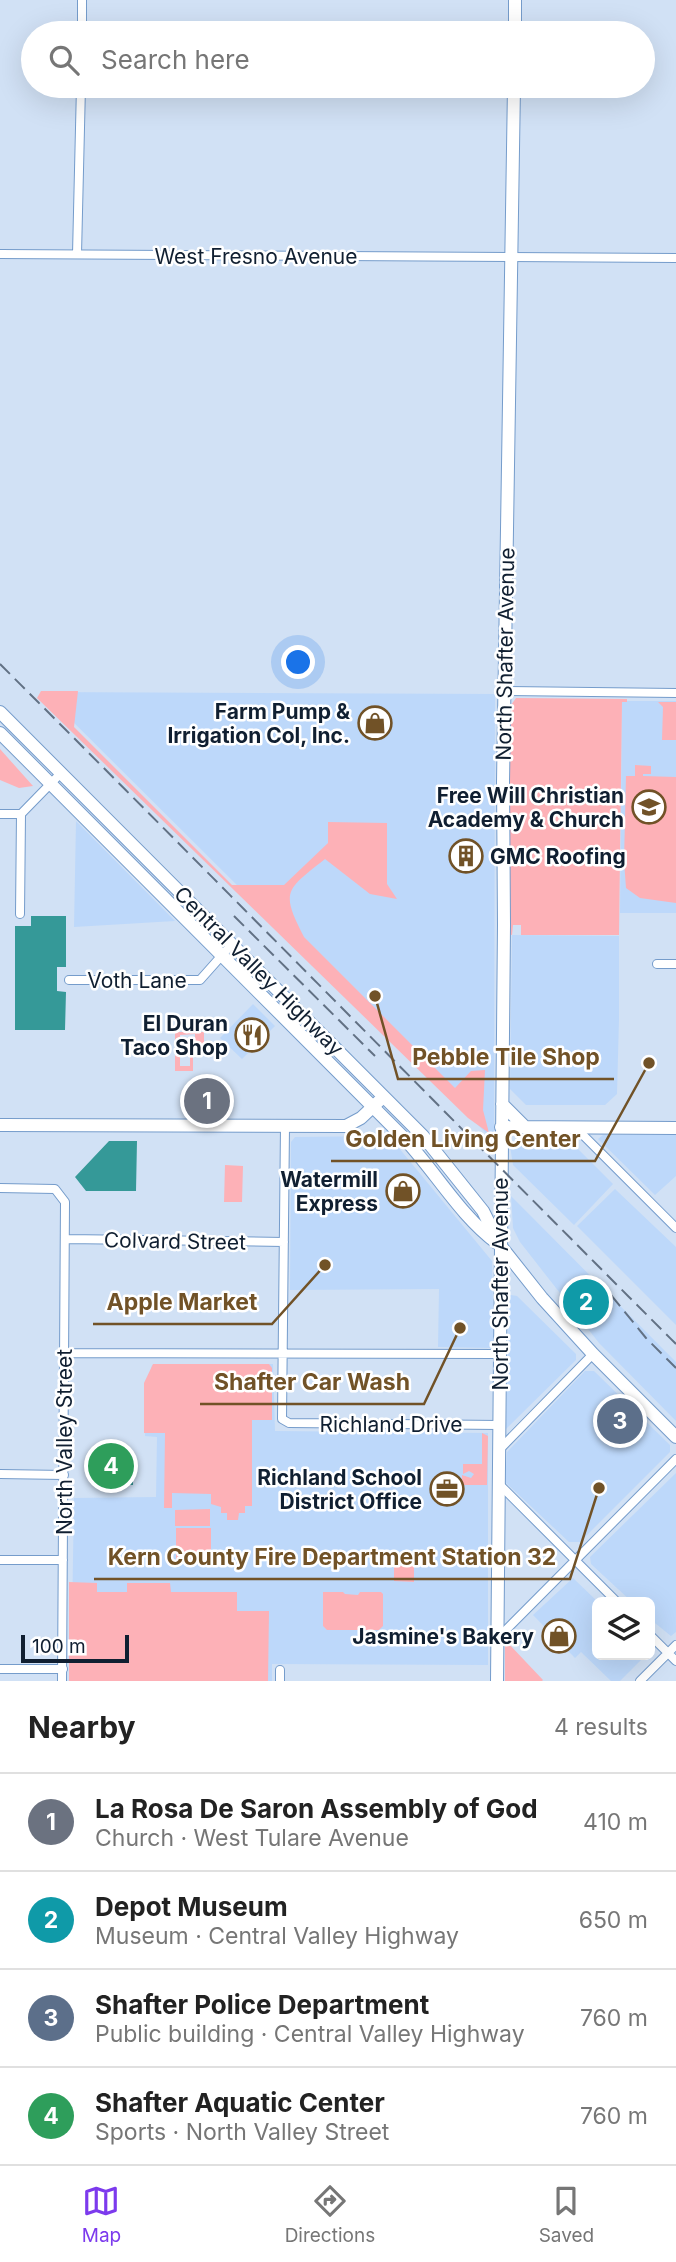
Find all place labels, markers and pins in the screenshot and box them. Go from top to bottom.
place label: Farm Pump & Irrigation Col, Inc. [167,699,351,748]
shop icon: Farm Pump & Irrigation Col, Inc. [356,704,394,742]
place label: Free Will Christian Academy & Church [428,783,624,832]
school or university icon: Free Will Christian Academy & Church [630,788,668,826]
building icon: GMC Roofing [447,837,485,875]
place label: GMC Roofing [490,844,626,869]
place label: El Duran Taco Shop [120,1011,228,1060]
restaurant icon: El Duran Taco Shop [233,1016,271,1054]
callout: Pebble Tile Shop [398,1035,614,1079]
pin: 1 [184,1075,230,1127]
callout: Golden Living Center [331,1117,595,1161]
place label: Watermill Express [280,1167,378,1216]
shop icon: Watermill Express [384,1172,422,1210]
pin: 2 [563,1276,609,1328]
callout: Apple Market [93,1280,272,1324]
callout: Shafter Car Wash [200,1360,424,1404]
pin: 3 [597,1395,643,1447]
pin: 4 [88,1440,134,1492]
place label: Richland School District Office [257,1465,422,1514]
office icon: Richland School District Office [428,1470,466,1508]
callout: Kern County Fire Department Station 32 [94,1535,570,1579]
shop icon: Jasmine's Bakery [540,1617,578,1655]
place label: Jasmine's Bakery [352,1624,534,1649]

